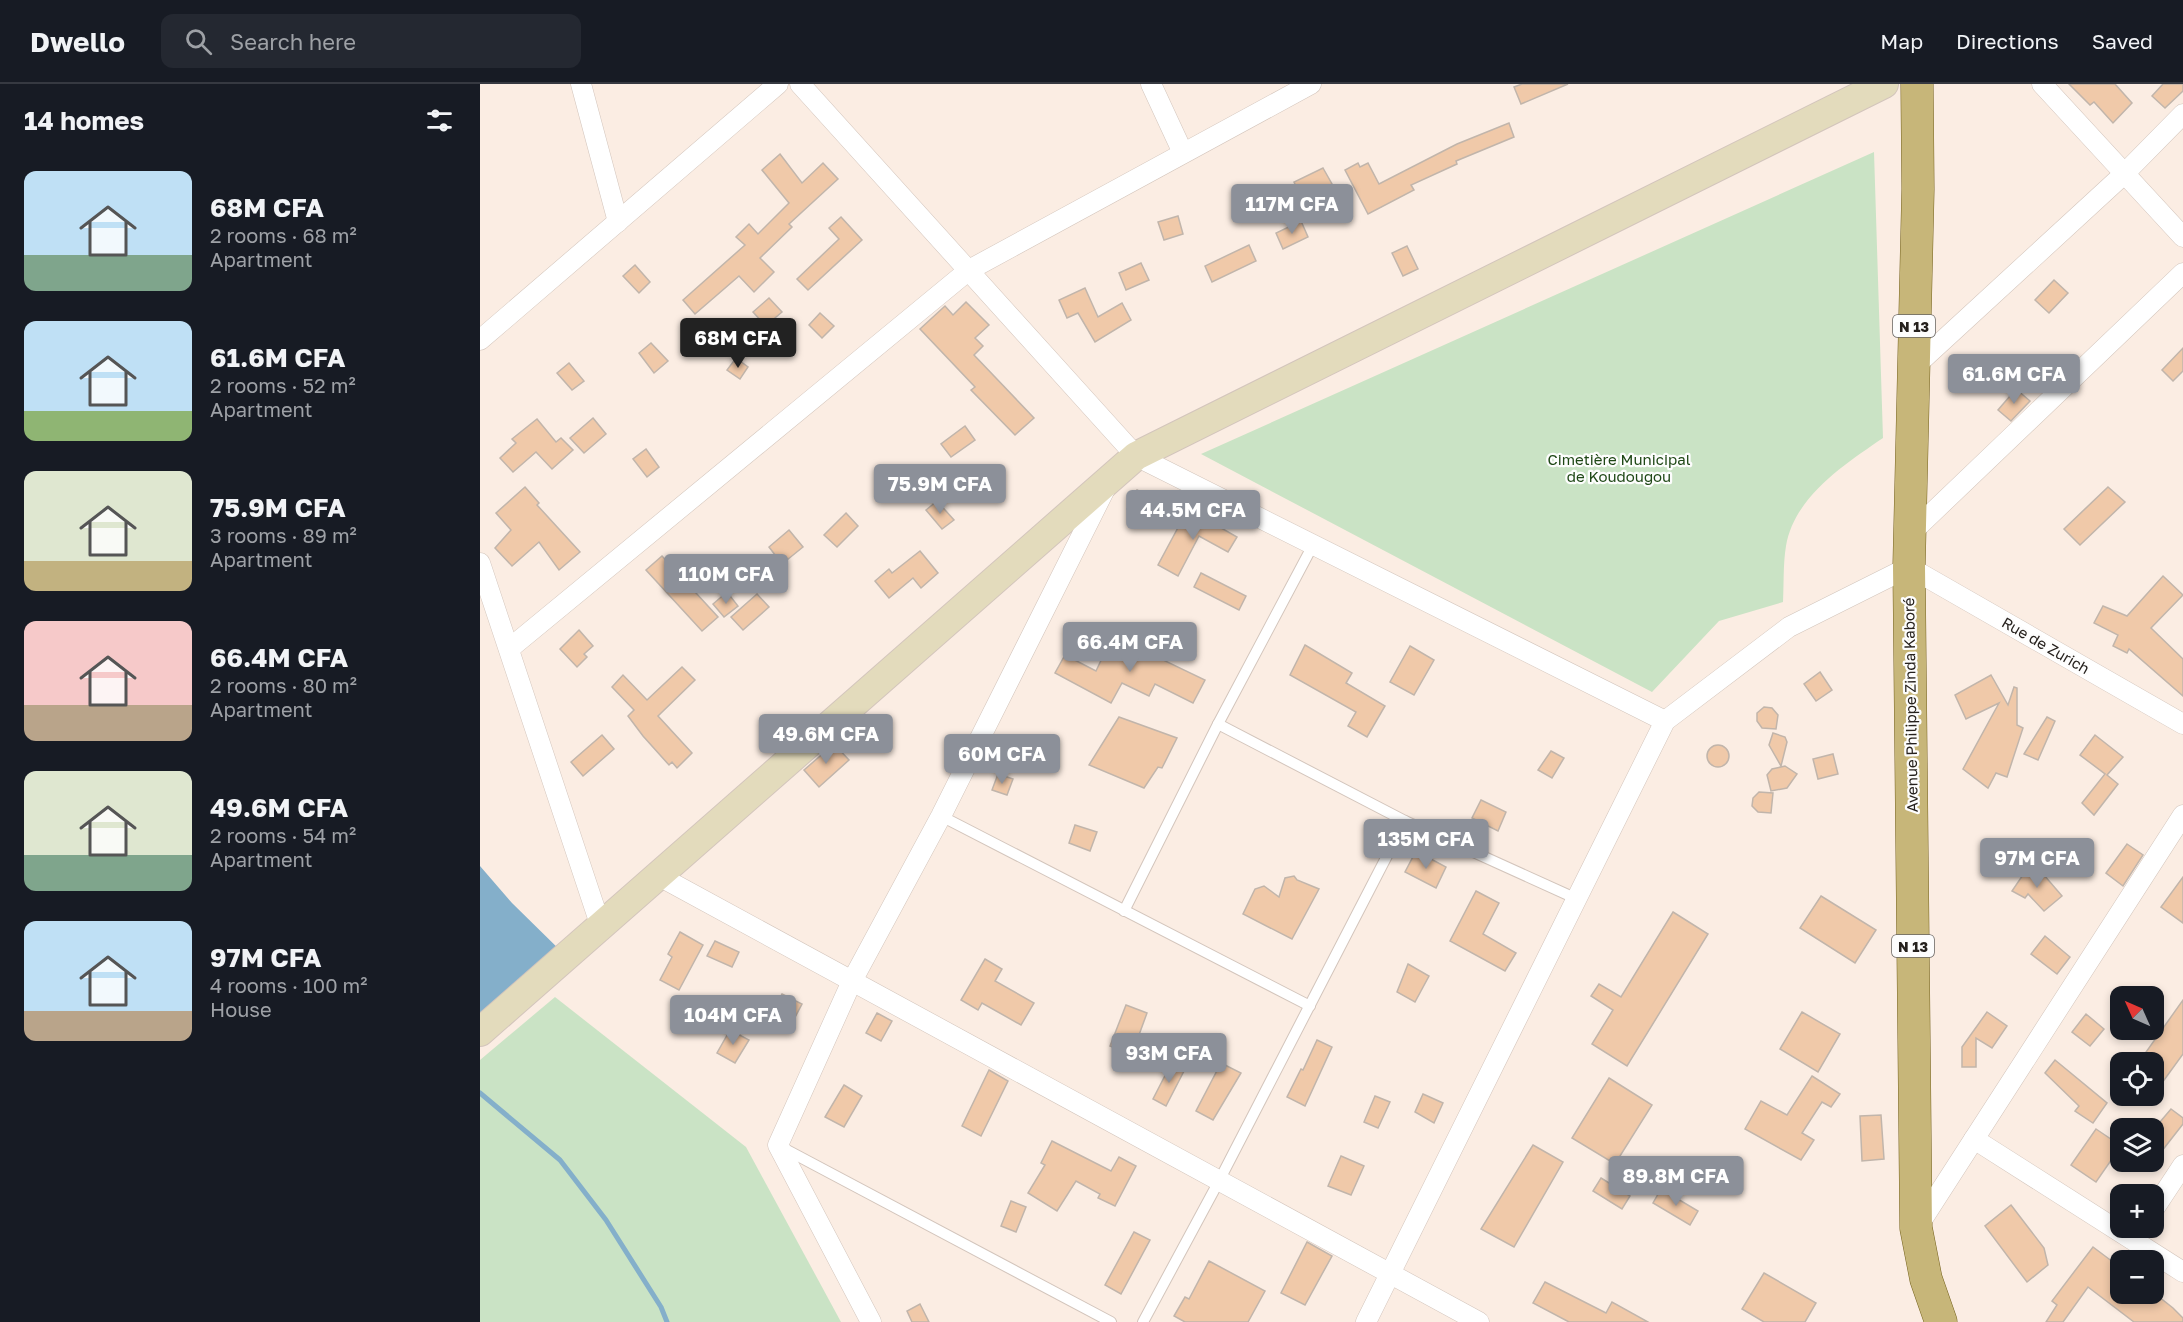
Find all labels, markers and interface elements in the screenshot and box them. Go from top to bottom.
search box [161,14,581,68]
text: Dwello [30,25,125,58]
icon: search [182,25,215,58]
text: Search here [230,28,356,55]
text: Map [1880,28,1923,54]
text: Directions [1956,28,2059,54]
text: Saved [2092,28,2153,54]
icon: filters [423,104,456,137]
text: 14 homes [24,105,144,136]
pin: 117M CFA [1230,184,1354,235]
text: 117M CFA [1245,191,1339,215]
text: 68M CFA [210,192,324,223]
icon: home [72,195,144,267]
text: 2 rooms · 68 m² [210,223,357,247]
text: Apartment [210,247,313,271]
road number: N 13 [1893,315,1935,337]
pin: 68M CFA [683,318,793,369]
text: 68M CFA [694,325,782,349]
text: 61.6M CFA [210,342,345,373]
icon: home [72,345,144,417]
pin: 61.6M CFA [1945,354,2083,405]
text: 61.6M CFA [1962,361,2066,385]
text: 2 rooms · 52 m² [210,373,356,397]
text: Apartment [210,397,313,421]
park label: Cimetière Municipal de Koudougou [1548,450,1691,485]
pin: 75.9M CFA [871,464,1009,515]
text: 75.9M CFA [888,471,992,495]
pin: 44.5M CFA [1124,490,1262,541]
text: 75.9M CFA [210,492,346,523]
icon: home [72,495,144,567]
text: 44.5M CFA [1140,497,1246,521]
text: 3 rooms · 89 m² [210,523,357,547]
text: Apartment [210,547,313,571]
pin: 110M CFA [664,554,788,605]
text: 110M CFA [678,561,774,585]
street label: Avenue Philippe Zinda Kaboré [1899,597,1921,812]
street label: Rue de Zurich [1999,613,2093,677]
pin: 66.4M CFA [1061,622,1199,673]
text: 66.4M CFA [1077,629,1183,653]
text: 66.4M CFA [210,642,348,673]
icon: home [72,645,144,717]
text: 2 rooms · 80 m² [210,673,357,697]
text: Apartment [210,697,313,721]
pin: 49.6M CFA [757,714,895,765]
text: 49.6M CFA [773,721,879,745]
pin: 60M CFA [947,734,1057,785]
text: 60M CFA [958,741,1046,765]
text: 49.6M CFA [210,792,348,823]
icon: home [72,795,144,867]
pin: 135M CFA [1364,819,1488,870]
text: 2 rooms · 54 m² [210,823,356,847]
text: 135M CFA [1378,826,1474,850]
pin: 97M CFA [1982,838,2092,889]
text: 97M CFA [1994,845,2080,869]
text: Apartment [210,847,313,871]
road number: N 13 [1892,935,1934,957]
text: 97M CFA [210,942,321,973]
icon: home [72,945,144,1017]
text: 4 rooms · 100 m² [210,973,368,997]
north arrow [2110,986,2164,1040]
map controls [2110,986,2164,1304]
pin: 104M CFA [671,995,795,1046]
text: House [210,997,272,1021]
text: 104M CFA [684,1002,782,1026]
pin: 93M CFA [1114,1033,1224,1084]
text: 93M CFA [1126,1040,1213,1064]
button: locate [2110,1052,2164,1106]
button: layers [2110,1118,2164,1172]
pin: 89.8M CFA [1607,1156,1745,1207]
text: 89.8M CFA [1623,1163,1729,1187]
button: + [2110,1184,2164,1238]
button: − [2110,1250,2164,1304]

